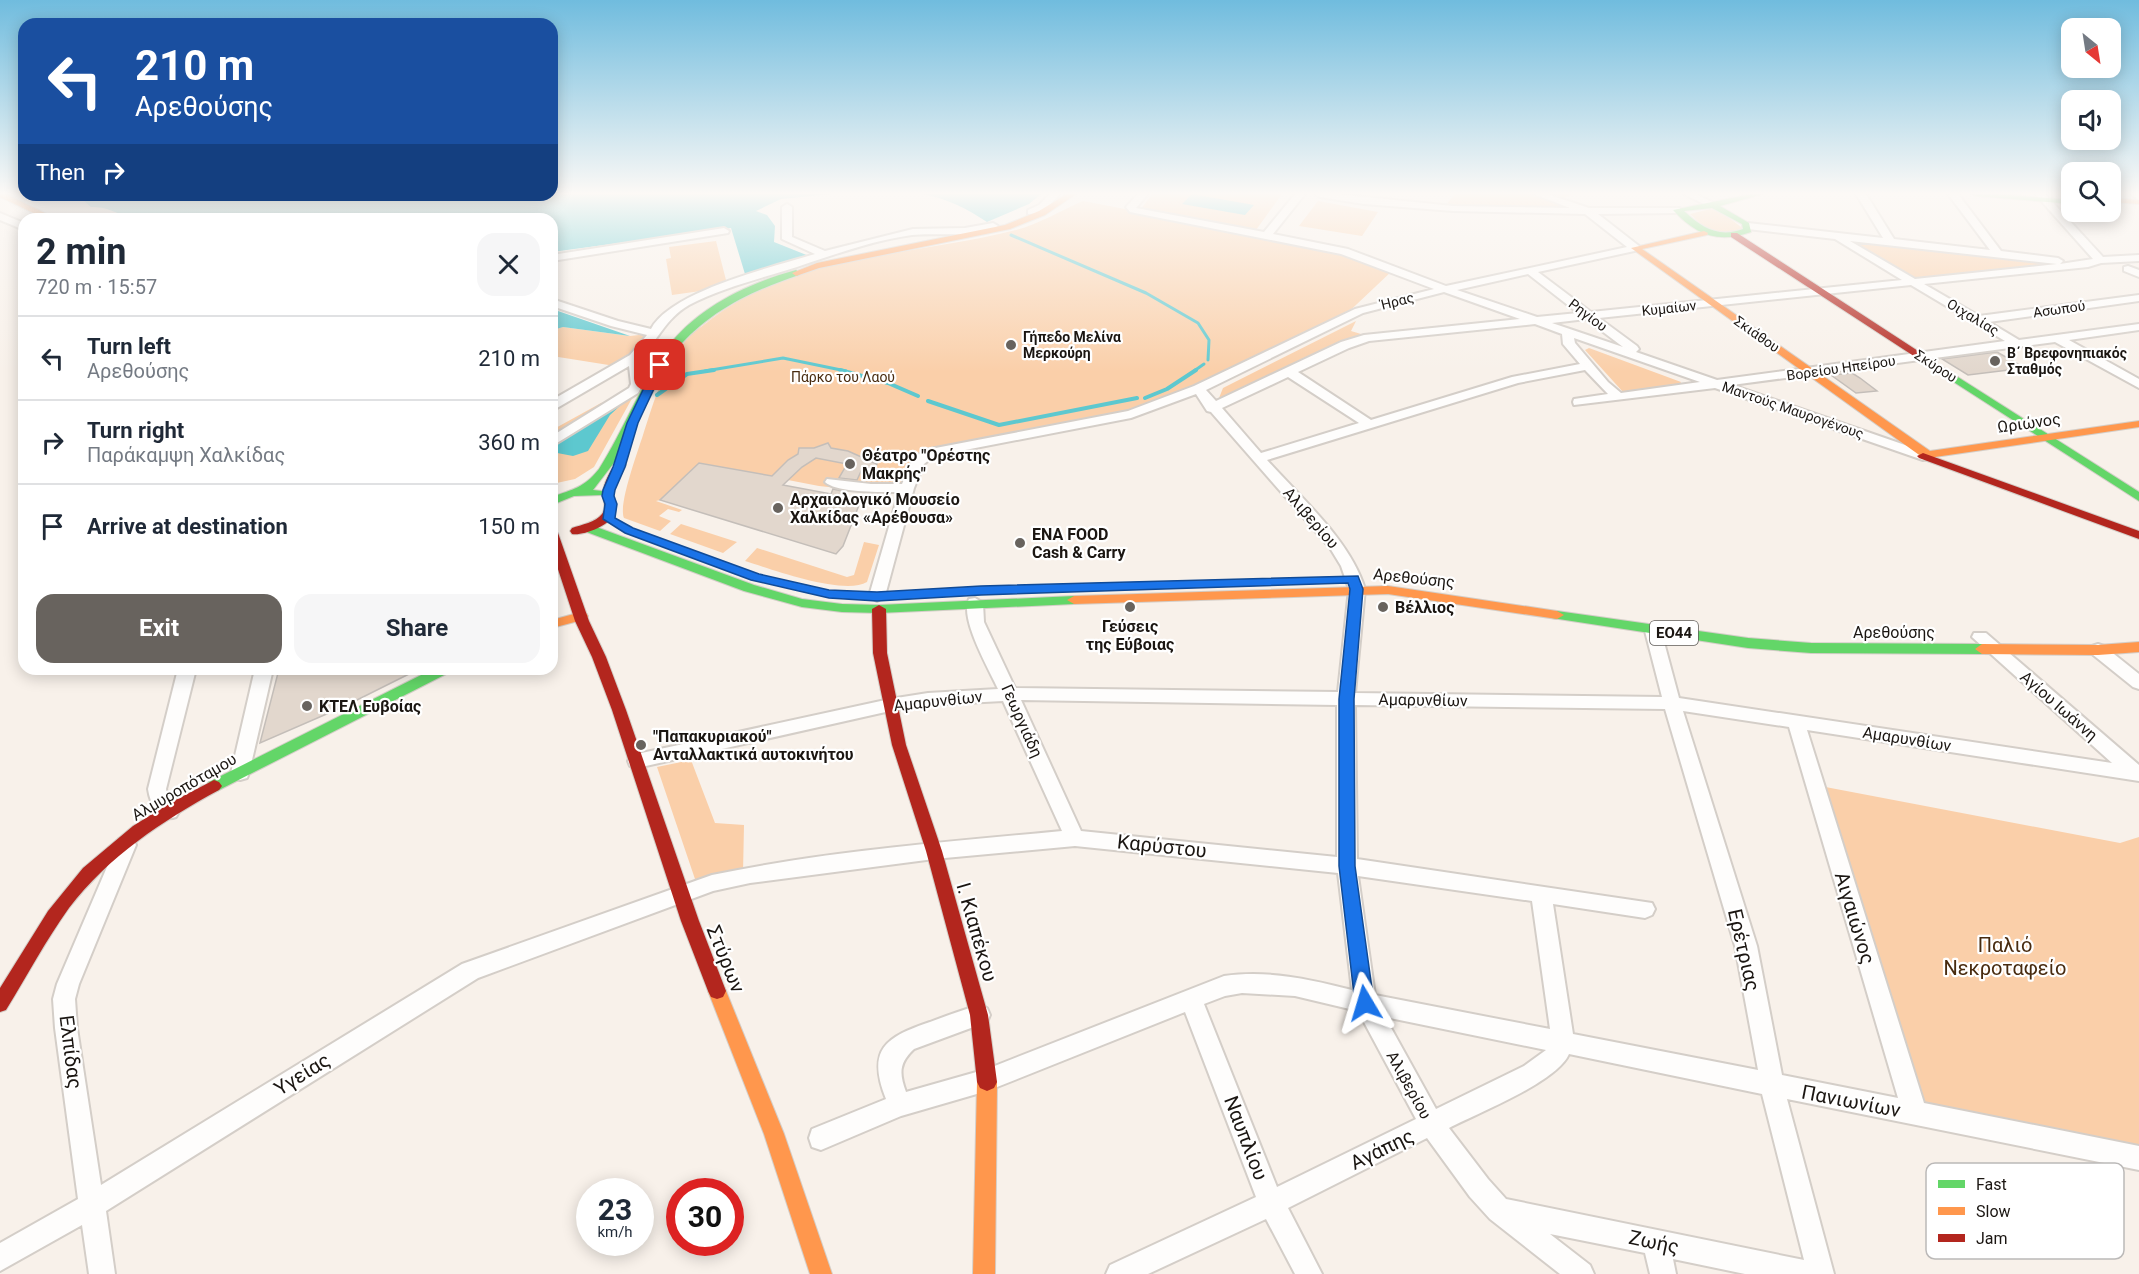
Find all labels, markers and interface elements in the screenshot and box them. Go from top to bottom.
north arrow [2061,18,2121,78]
map controls [2061,18,2121,222]
text: 210 m [135,41,254,90]
icon: left [36,42,114,120]
button: sound [2061,90,2121,150]
text: Αρεθούσης [135,91,273,123]
icon: right [97,156,130,189]
text: Then [36,160,85,185]
button: search [2061,162,2121,222]
text: 2 min [36,231,127,273]
button: close [477,233,540,296]
text: 720 m · 15:57 [36,275,157,299]
street label: Ήρας [1378,289,1415,313]
street label: Ρηγίου [1566,295,1610,335]
street label: Οιχαλίας [1944,295,2002,339]
street label: Κυμαίων [1641,297,1697,319]
street label: Ασωπού [2032,297,2086,321]
street label: Σκιάθου [1731,313,1783,355]
place label: Γήπεδο Μελίνα Μερκούρη [1023,329,1121,361]
text: Turn left [87,334,171,359]
marker: Γήπεδο Μελίνα Μερκούρη [1004,338,1018,352]
pin [634,339,685,390]
icon: left [36,342,69,375]
place label: Β΄ Βρεφονηπιακός Σταθμός [2007,345,2127,377]
text: 210 m [478,346,540,371]
street label: Σκύρου [1912,346,1960,386]
icon: arrive [643,348,676,381]
street label: Βορείου Ηπείρου [1786,352,1896,384]
marker: Β΄ Βρεφονηπιακός Σταθμός [1988,354,2002,368]
text: Αρεθούσης [87,359,189,383]
park label: Πάρκο του Λαού [791,369,895,385]
street label: Μαντούς Μαυρογένους [1720,378,1866,442]
street label: Ωριώνος [1996,409,2062,437]
text: Turn right [87,418,184,443]
icon: right [36,426,69,459]
text: 360 m [478,430,540,455]
text: Παράκαμψη Χαλκίδας [87,443,285,467]
place label: Θέατρο "Ορέστης Μακρής" [862,446,990,483]
marker: Θέατρο "Ορέστης Μακρής" [843,457,857,471]
street label: Αλιβερίου [1279,484,1343,552]
place label: Αρχαιολογικό Μουσείο Χαλκίδας «Αρέθουσα» [790,490,960,527]
marker: Αρχαιολογικό Μουσείο Χαλκίδας «Αρέθουσα» [771,501,785,515]
icon: arrive [36,510,69,543]
text: Arrive at destination [87,514,288,539]
text: 150 m [478,514,540,539]
place label: ENA FOOD Cash & Carry [1032,525,1127,562]
marker: ENA FOOD Cash & Carry [1013,536,1027,550]
street label: Αρεθούσης [1372,564,1456,592]
button: Exit [36,594,282,663]
button: Share [294,594,540,663]
place label: Βέλλιος [1395,598,1454,617]
marker: Γεύσεις της Εύβοιας [1123,600,1137,614]
marker: Βέλλιος [1376,600,1390,614]
place label: Γεύσεις της Εύβοιας [1086,617,1174,654]
road number: ΕΟ44 [1650,621,1698,645]
street label: Αρεθούσης [1853,623,1935,642]
street label: Αγίου Ιωάννη [2016,667,2102,745]
street label: Γεωργιάδη [997,681,1047,761]
street label: Αμαρυνθίων [893,687,984,715]
street label: Αμαρυνθίων [1378,690,1468,710]
place label: ΚΤΕΛ Ευβοίας [319,697,421,716]
marker: ΚΤΕΛ Ευβοίας [300,699,314,713]
street label: Αμαρυνθίων [1861,723,1953,755]
place label: "Παπακυριακού" Ανταλλακτικά αυτοκινήτου [653,727,854,764]
marker: "Παπακυριακού" Ανταλλακτικά αυτοκινήτου [634,738,648,752]
street label: Αλμυροπόταμου [128,749,240,825]
street label: Καρύστου [1116,829,1208,863]
street label: Αιγαιώνος [1830,869,1880,967]
street label: Ι. Κιαπέκου [951,880,1003,984]
street label: Ερέτριας [1723,907,1765,993]
street label: Στύρων [702,922,750,996]
park label: Παλιό Νεκροταφείο [1944,933,2067,980]
position arrow [1333,971,1397,1035]
street label: Ελπίδας [55,1014,87,1090]
street label: Υγείας [270,1048,334,1100]
street label: Αλιβερίου [1383,1048,1435,1122]
street label: Πανιωνίων [1799,1080,1903,1122]
street label: Ναυπλίου [1219,1092,1273,1184]
street label: Αγάπης [1346,1123,1418,1175]
legend [1926,1163,2124,1259]
text: Fast [1976,1175,2007,1194]
speed limit sign: 30 [666,1178,744,1256]
text: 23 [598,1192,632,1227]
text: Slow [1976,1202,2011,1221]
text: km/h [597,1223,633,1241]
street label: Ζωής [1627,1225,1681,1259]
text: Jam [1976,1229,2008,1248]

